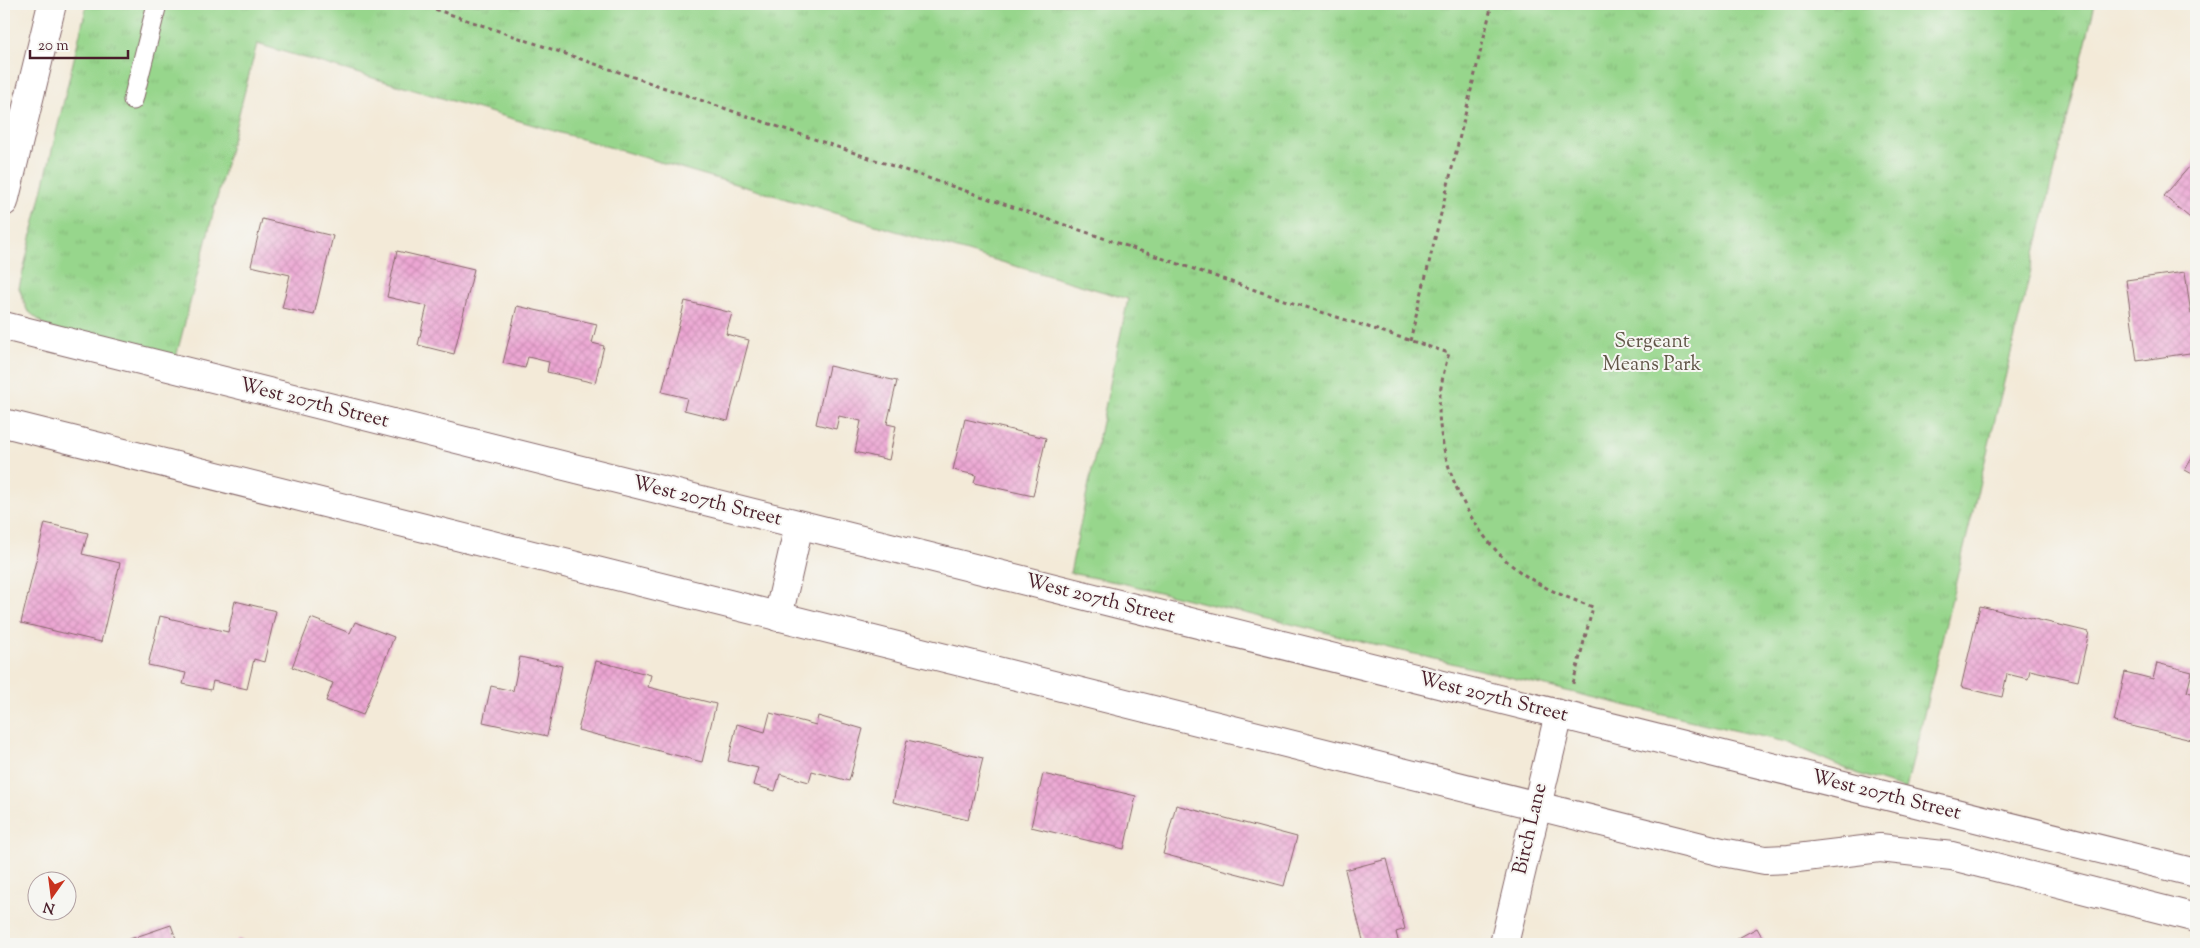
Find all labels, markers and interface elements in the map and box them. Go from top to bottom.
scale bar [30,28,128,60]
text: 20 m [38,36,69,57]
park label: Sergeant Means Park [1603,328,1701,380]
street label: West 207th Street [236,371,392,437]
street label: West 207th Street [629,469,785,535]
street label: West 207th Street [1022,567,1178,633]
street label: West 207th Street [1415,665,1571,731]
street label: West 207th Street [1808,763,1964,829]
street label: Birch Lane [1506,781,1556,877]
north arrow [28,870,78,920]
text: N [41,896,57,918]

